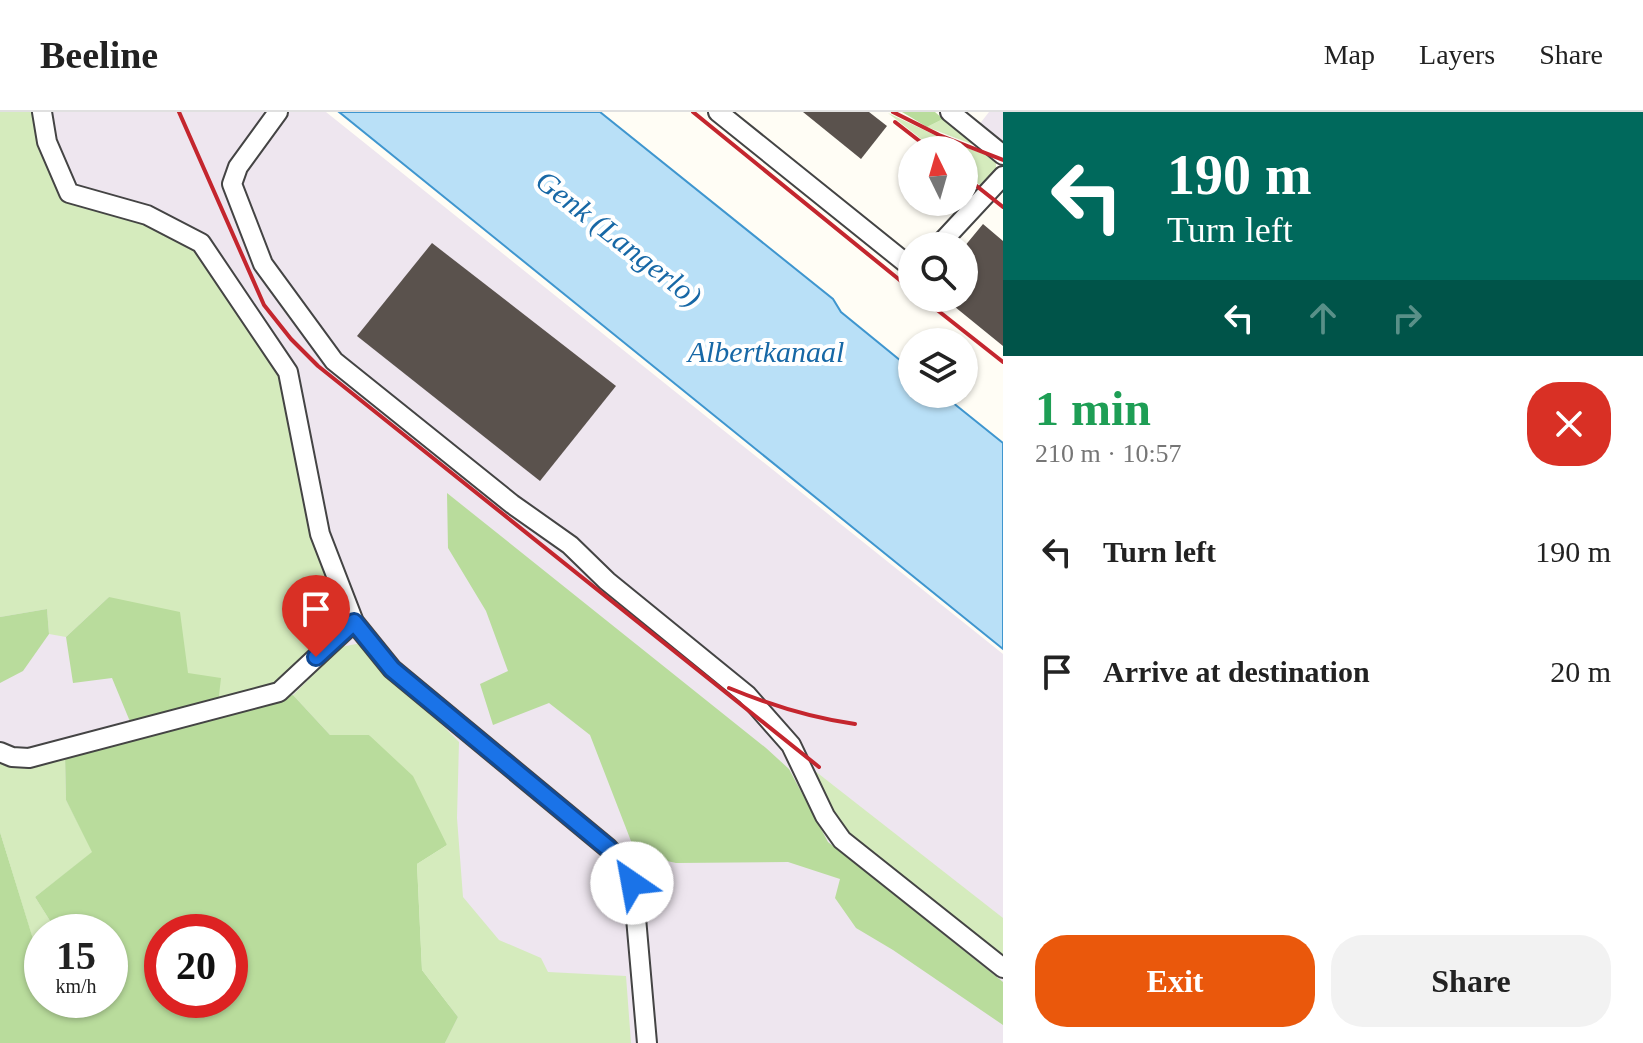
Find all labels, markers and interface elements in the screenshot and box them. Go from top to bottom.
text: Beeline [40,34,158,76]
text: Map [1324,39,1375,70]
text: Layers [1419,39,1495,70]
text: Share [1539,39,1603,70]
north arrow [898,136,978,216]
map controls [898,136,978,408]
icon: left [1035,144,1139,248]
text: 190 m [1167,144,1312,206]
water label: Genk (Langerlo) [529,163,708,314]
text: Turn left [1167,210,1293,250]
button: search [898,232,978,312]
icon: left [1217,296,1261,340]
icon: ahead [1301,296,1345,340]
icon: right [1385,296,1429,340]
button: layers [898,328,978,408]
water label: Albertkanaal [686,335,844,368]
text: 1 min [1035,382,1151,435]
button: close [1527,382,1611,466]
text: 210 m · 10:57 [1035,439,1182,468]
icon: left [1035,530,1079,574]
text: Turn left [1103,535,1216,568]
text: 190 m [1535,535,1611,568]
pin [282,575,350,657]
icon: arrive [294,587,338,631]
icon: arrive [1035,650,1079,694]
text: Arrive at destination [1103,655,1370,688]
text: 20 m [1550,655,1611,688]
position arrow [590,841,674,925]
speed limit sign: 20 [144,914,248,1018]
text: 15 [56,933,96,978]
button: Exit [1035,935,1315,1027]
button: Share [1331,935,1611,1027]
text: km/h [55,975,97,997]

